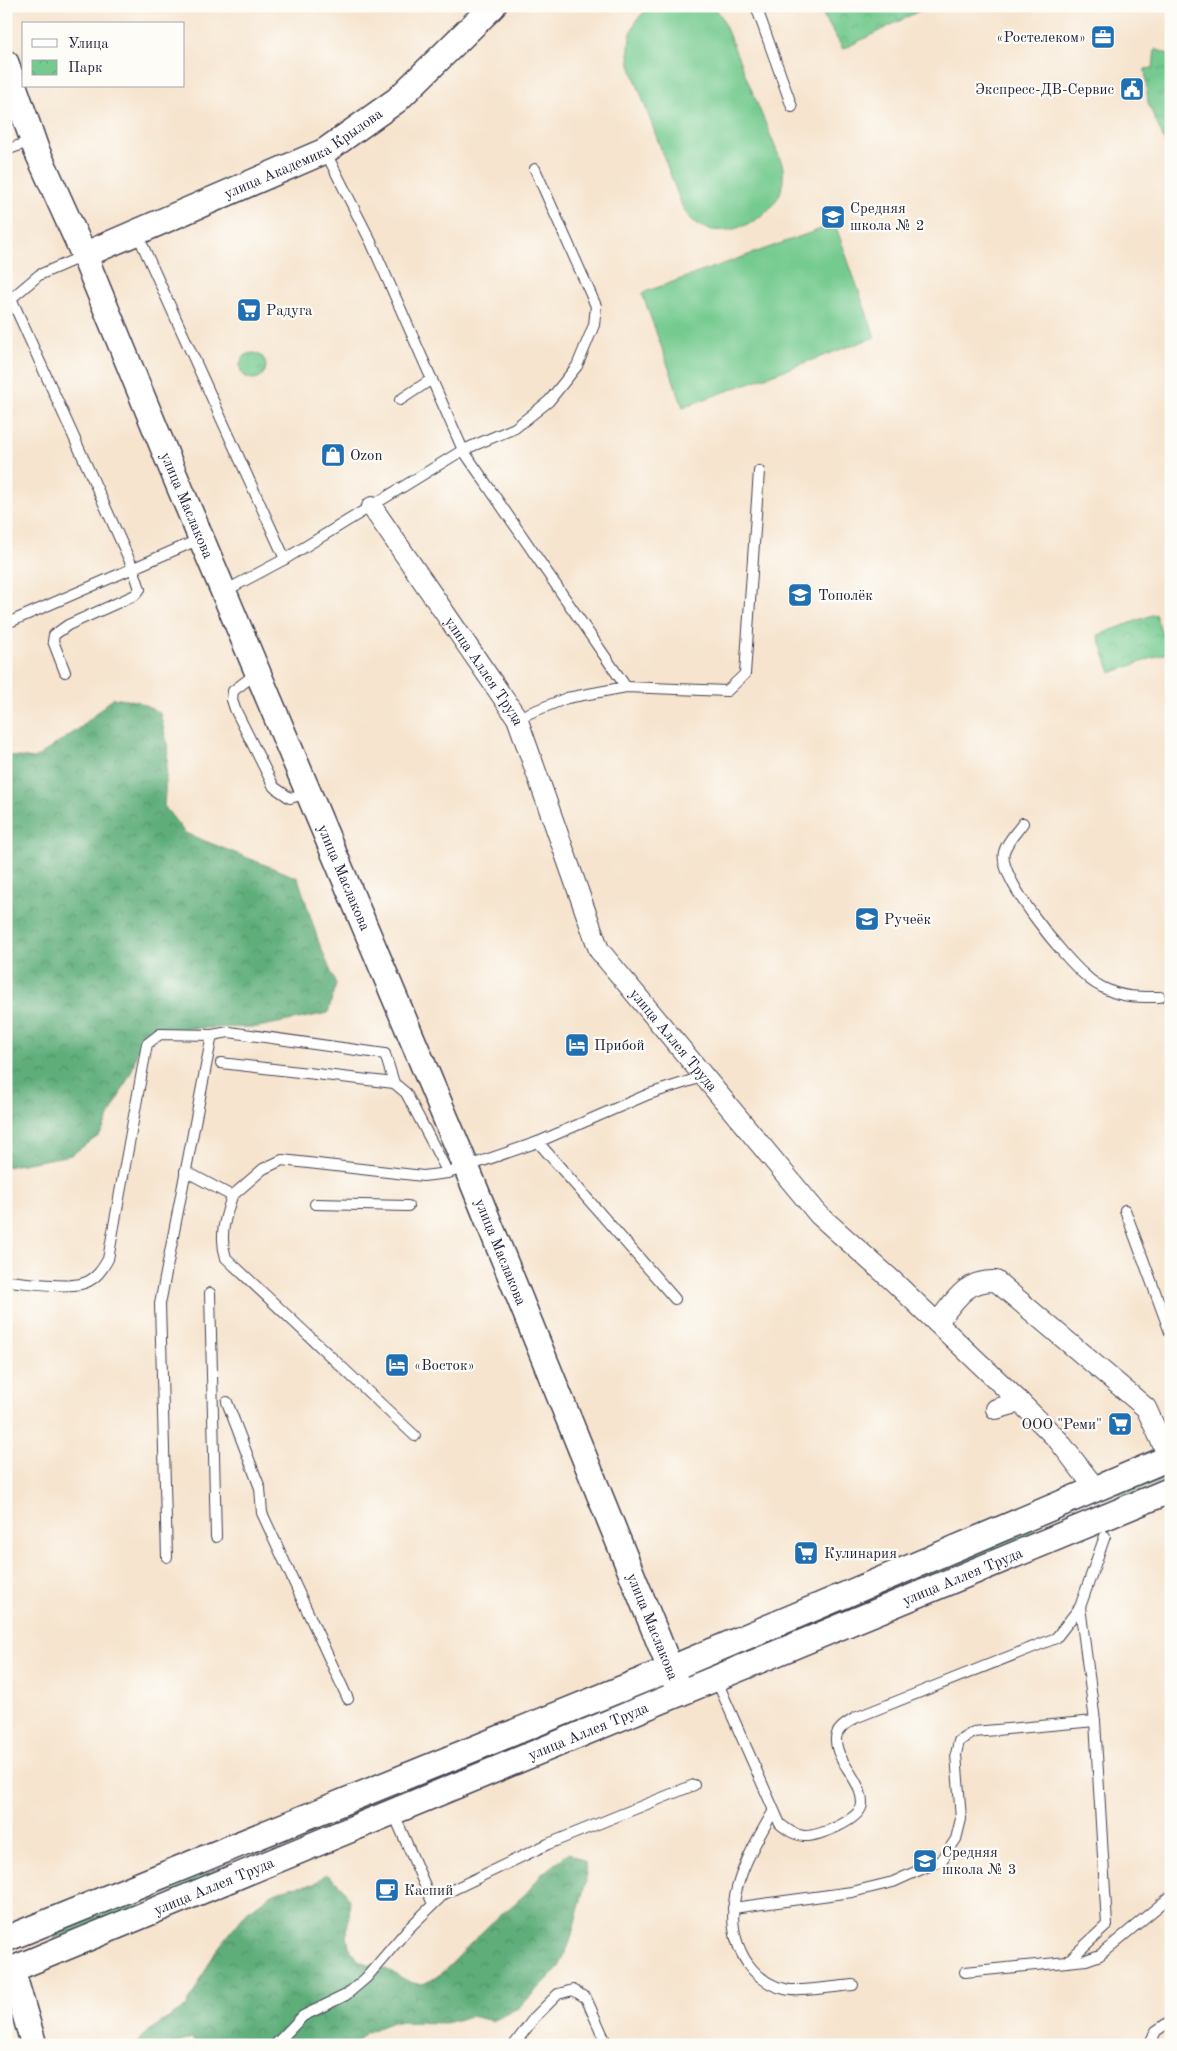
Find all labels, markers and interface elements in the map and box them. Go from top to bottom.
legend [22,22,185,88]
office icon: «Ростелеком» [1090,24,1116,50]
place label: «Ростелеком» [996,31,1086,46]
text: Улица [68,37,109,52]
text: Парк [68,61,103,76]
public building icon: Экспресс-ДВ-Сервис [1119,76,1145,102]
place label: Экспресс-ДВ-Сервис [975,83,1114,98]
street label: улица Академика Крылова [222,106,386,203]
place label: Средняя школа № 2 [850,202,925,234]
school or university icon: Средняя школа № 2 [820,204,846,230]
supermarket icon: Радуга [236,297,262,323]
place label: Радуга [266,304,313,319]
shop icon: Ozon [320,442,346,468]
place label: Ozon [350,449,383,464]
street label: улица Маслакова [157,450,215,562]
school or university icon: Тополёк [787,582,813,608]
place label: Тополёк [818,589,873,604]
street label: улица Аллея Труда [441,615,525,728]
street label: улица Маслакова [314,823,372,934]
school or university icon: Ручеёк [854,906,880,932]
place label: Ручеёк [884,913,931,928]
street label: улица Аллея Труда [626,987,720,1096]
hotel icon: Прибой [564,1032,590,1058]
place label: Прибой [594,1039,645,1054]
street label: улица Маслакова [471,1197,528,1309]
hotel icon: «Восток» [384,1352,410,1378]
place label: «Восток» [414,1359,475,1374]
supermarket icon: ООО "Реми" [1107,1411,1133,1437]
place label: ООО "Реми" [1022,1418,1102,1433]
supermarket icon: Кулинария [793,1540,819,1566]
street label: улица Аллея Труда [901,1546,1026,1609]
place label: Кулинария [824,1547,897,1562]
street label: улица Маслакова [623,1571,680,1683]
street label: улица Аллея Труда [527,1701,651,1764]
place label: Средняя школа № 3 [942,1846,1017,1878]
school or university icon: Средняя школа № 3 [912,1848,938,1874]
street label: улица Аллея Труда [152,1856,277,1919]
cafe icon: Каспий [374,1877,400,1903]
place label: Каспий [404,1884,453,1899]

